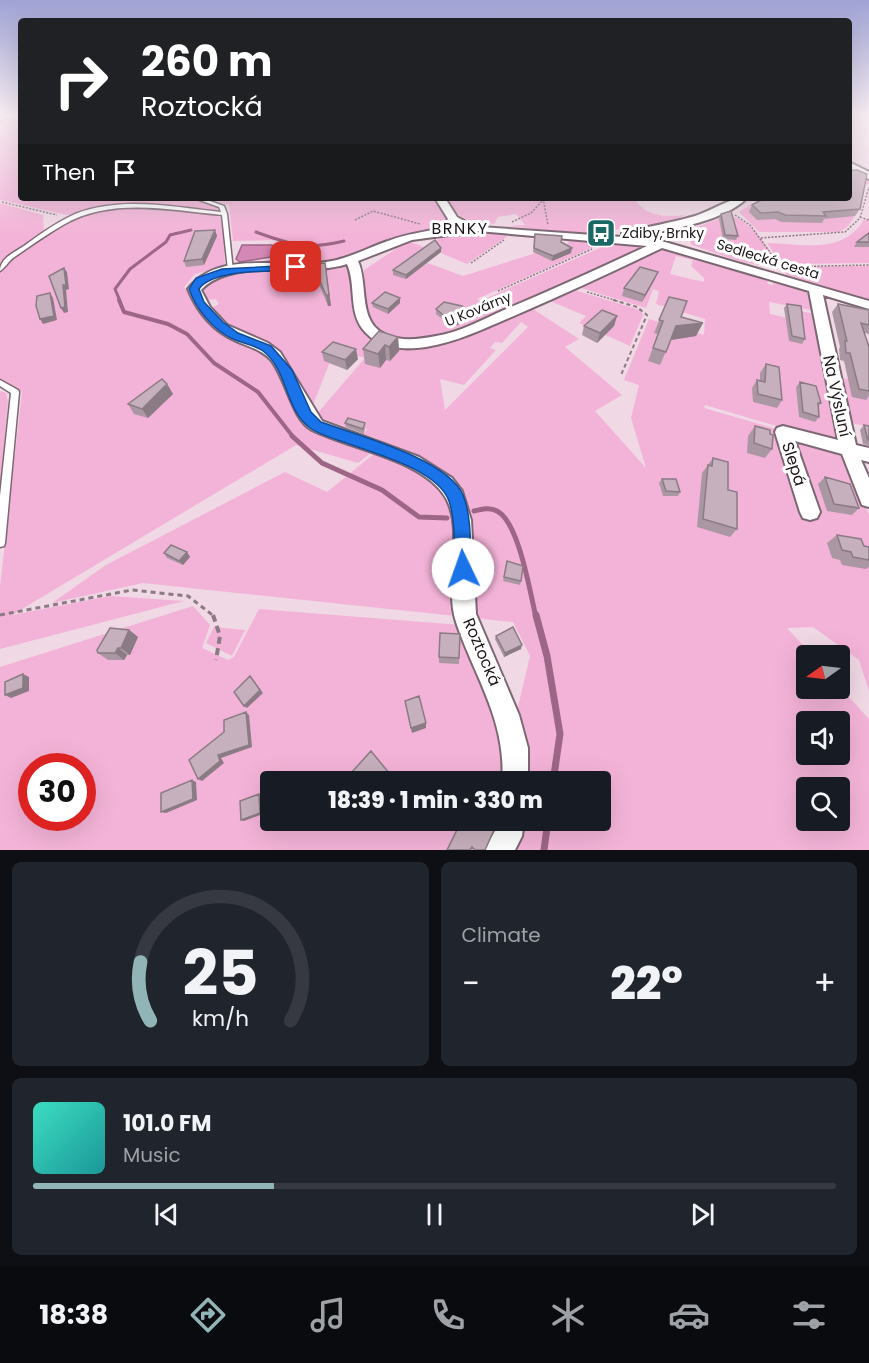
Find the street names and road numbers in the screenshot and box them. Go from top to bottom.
street label: Sedlecká cesta [714,234,822,284]
street label: U Kovárny [442,287,514,331]
street label: Na Výsluní [817,353,857,439]
street label: Slepá [776,439,812,489]
street label: Roztocká [457,614,507,690]

